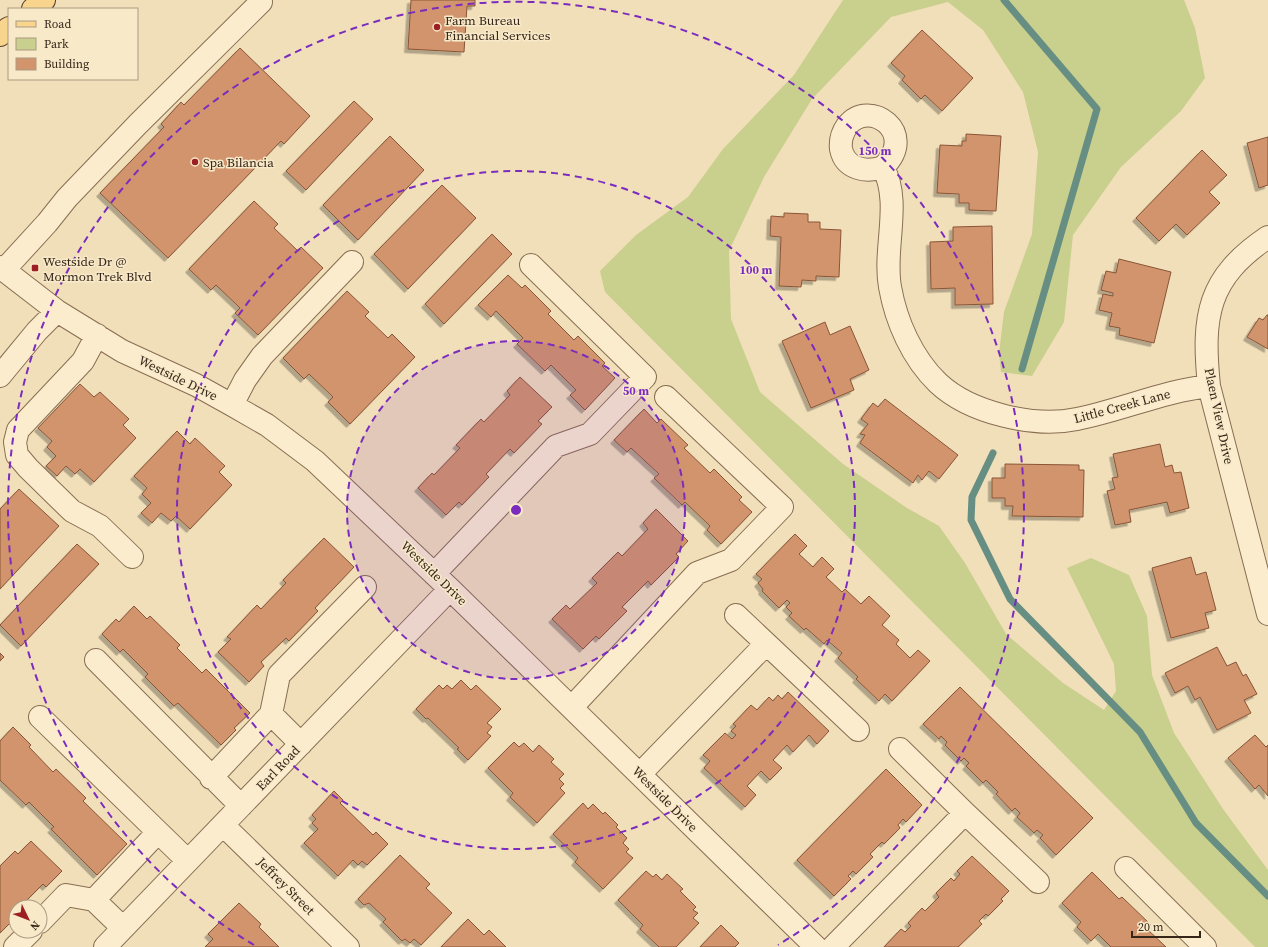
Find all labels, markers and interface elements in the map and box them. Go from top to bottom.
legend [8,8,138,80]
place label: Farm Bureau Financial Services [445,12,551,44]
text: Road [44,16,71,32]
marker: Farm Bureau Financial Services [432,22,442,32]
text: Park [44,36,69,52]
text: Building [44,56,89,72]
text: 150 m [859,143,892,159]
place label: Spa Bilancia [203,154,274,171]
marker: Spa Bilancia [190,157,200,167]
place label: Westside Dr @ Mormon Trek Blvd [43,253,152,285]
text: 100 m [740,262,773,278]
marker: Westside Dr @ Mormon Trek Blvd [30,263,40,273]
street label: Westside Drive [136,352,221,405]
street label: Plaen View Drive [1200,366,1238,466]
text: 50 m [623,383,649,399]
street label: Little Creek Lane [1072,385,1173,427]
centre of rings [509,503,523,517]
street label: Westside Drive [397,537,471,609]
street label: Earl Road [252,741,304,794]
street label: Westside Drive [629,763,702,836]
street label: Jeffrey Street [253,853,319,919]
north arrow [8,899,48,939]
scale bar [1132,913,1200,939]
text: N [27,917,43,934]
text: 20 m [1138,919,1164,935]

